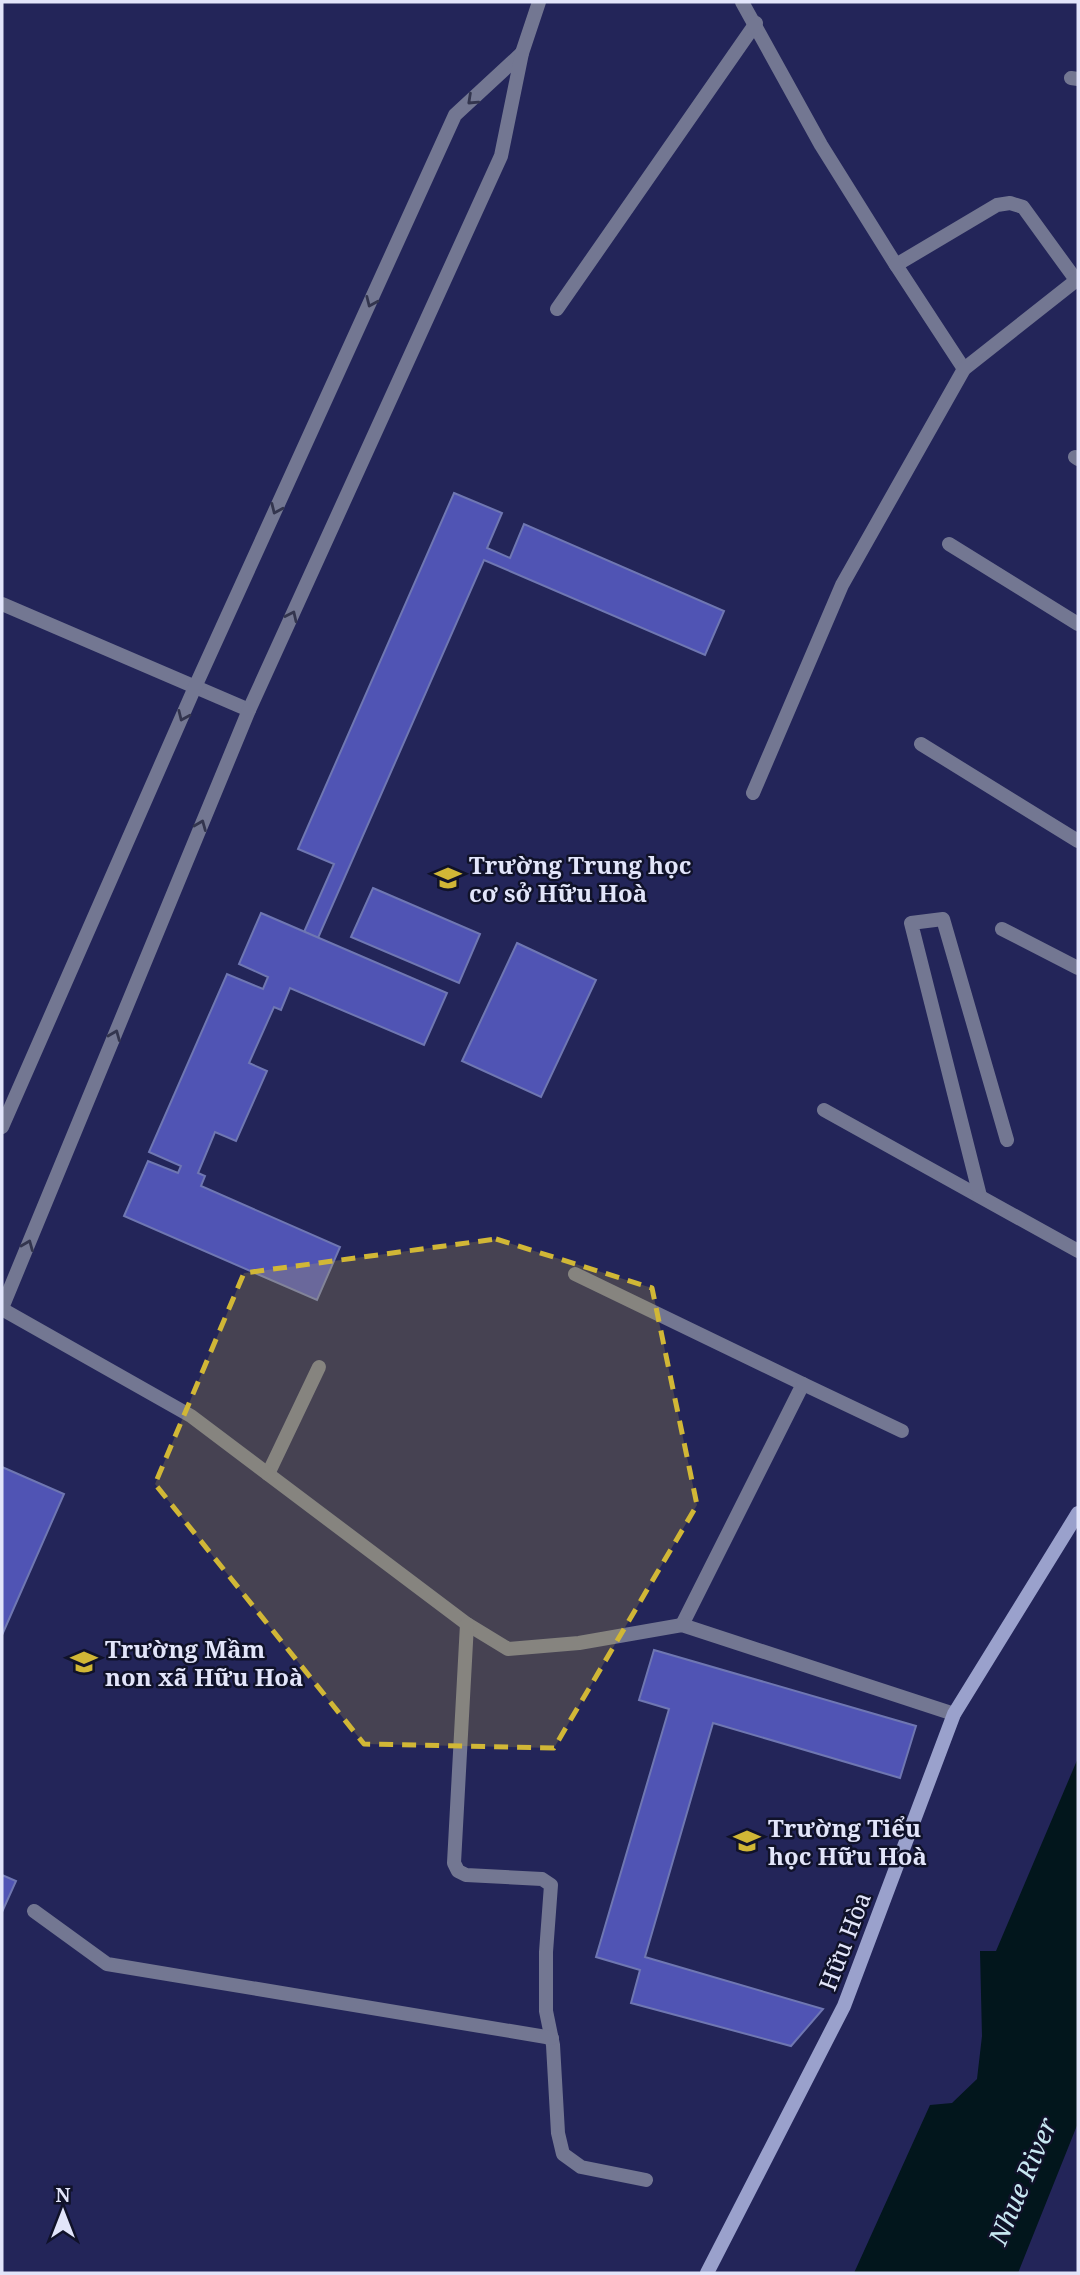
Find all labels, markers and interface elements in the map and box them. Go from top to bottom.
one-way arrow [467,91,480,104]
one-way arrow [365,294,379,307]
one-way arrow [271,502,285,514]
one-way arrow [283,611,297,623]
one-way arrow [177,709,191,721]
one-way arrow [193,819,207,831]
place label: Trường Trung học cơ sở Hữu Hoà [469,848,691,909]
school or university icon: Trường Trung học cơ sở Hữu Hoà [433,863,463,893]
one-way arrow [106,1030,120,1042]
one-way arrow [19,1240,33,1252]
place label: Trường Mầm non xã Hữu Hoà [105,1632,304,1693]
school or university icon: Trường Mầm non xã Hữu Hoà [69,1647,99,1677]
place label: Trường Tiểu học Hữu Hoà [768,1811,927,1872]
school or university icon: Trường Tiểu học Hữu Hoà [732,1826,762,1856]
street label: Hữu Hòa [810,1887,878,1995]
water label: Nhue River [979,2111,1065,2251]
north arrow [28,2177,98,2247]
text: N [56,2182,71,2208]

